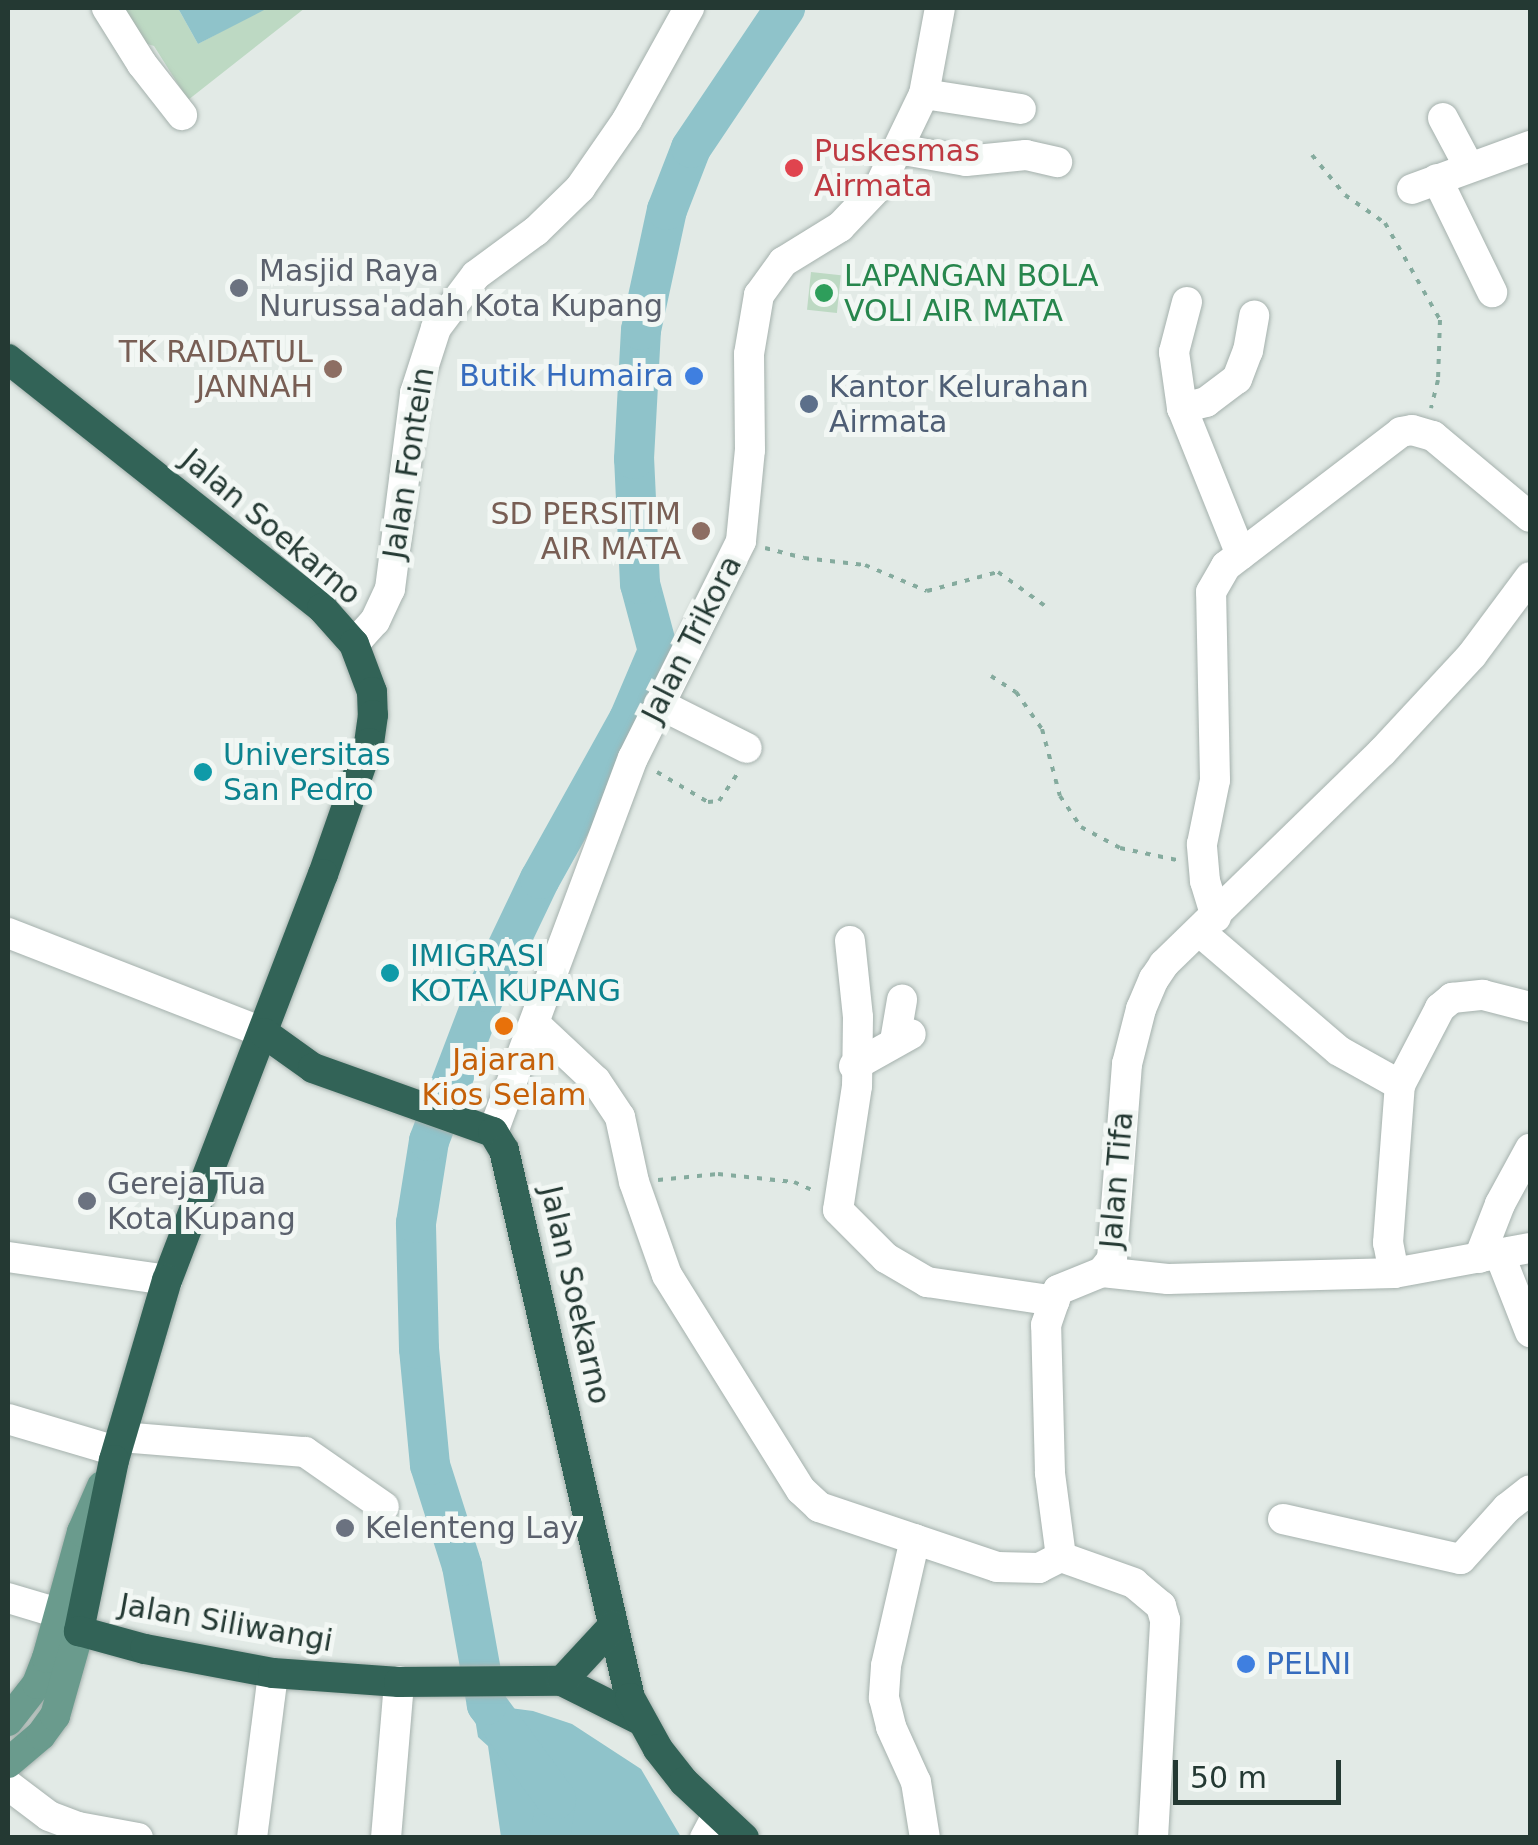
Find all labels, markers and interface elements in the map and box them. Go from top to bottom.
place label: Puskesmas Airmata [814,133,980,204]
marker: Puskesmas Airmata [783,157,805,179]
place label: Masjid Raya Nurussa'adah Kota Kupang [259,253,663,324]
place label: LAPANGAN BOLA VOLI AIR MATA [844,258,1098,328]
marker: Masjid Raya Nurussa'adah Kota Kupang [228,277,250,299]
marker: LAPANGAN BOLA VOLI AIR MATA [813,282,835,304]
place label: TK RAIDATUL JANNAH [119,334,313,404]
marker: TK RAIDATUL JANNAH [322,358,344,380]
place label: Butik Humaira [459,358,674,394]
street label: Jalan Fontein [376,365,442,561]
marker: Butik Humaira [683,365,705,387]
place label: Kantor Kelurahan Airmata [829,369,1089,440]
marker: Kantor Kelurahan Airmata [798,393,820,415]
street label: Jalan Soekarno [174,442,368,612]
place label: SD PERSITIM AIR MATA [490,496,681,566]
marker: SD PERSITIM AIR MATA [690,520,712,542]
street label: Jalan Trikora [635,550,749,728]
place label: Universitas San Pedro [223,737,391,808]
marker: Universitas San Pedro [192,761,214,783]
place label: IMIGRASI KOTA KUPANG [410,938,621,1008]
marker: IMIGRASI KOTA KUPANG [379,962,401,984]
marker: Jajaran Kios Selam [493,1015,515,1037]
place label: Jajaran Kios Selam [422,1042,586,1112]
street label: Jalan Tifa [1093,1110,1141,1250]
place label: Gereja Tua Kota Kupang [107,1166,296,1236]
street label: Jalan Soekarno [532,1182,618,1408]
marker: Gereja Tua Kota Kupang [76,1190,98,1212]
place label: Kelenteng Lay [365,1510,578,1546]
marker: Kelenteng Lay [334,1517,356,1539]
street label: Jalan Siliwangi [117,1587,335,1659]
place label: PELNI [1266,1646,1351,1682]
marker: PELNI [1235,1653,1257,1675]
scale bar [1178,1740,1346,1802]
text: 50 m [1190,1760,1267,1795]

